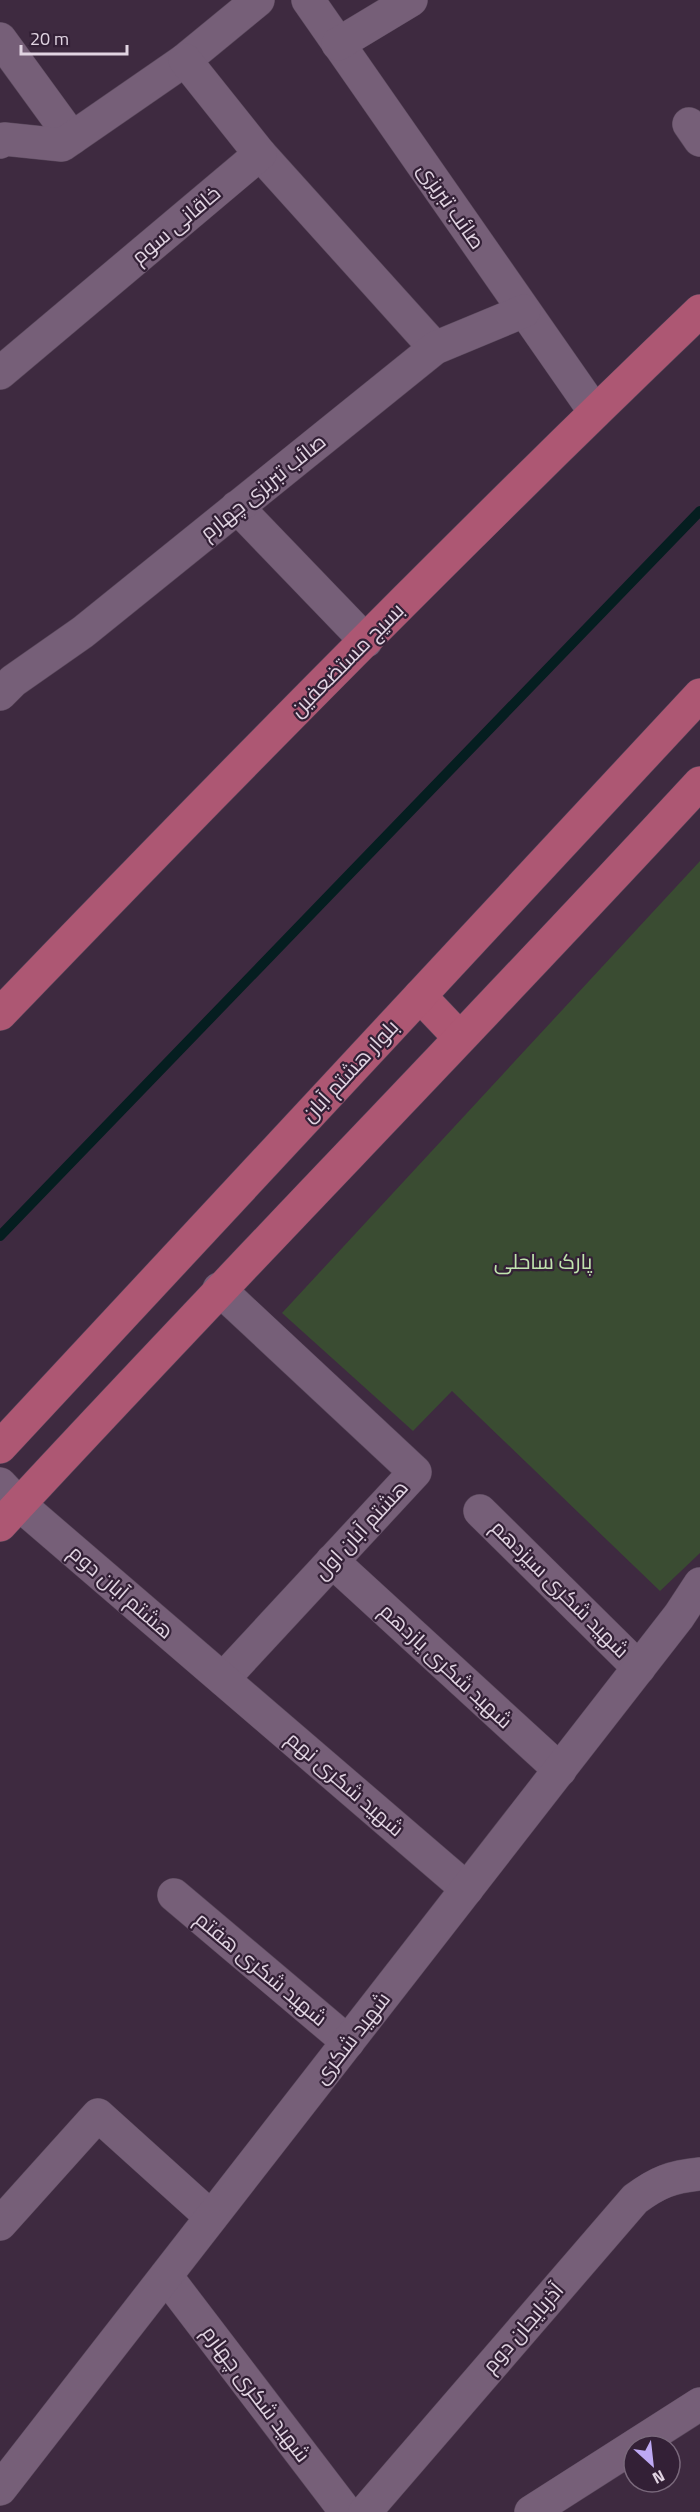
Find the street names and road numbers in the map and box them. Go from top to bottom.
street label: صائب تبریزی [410,155,493,255]
street label: خاقانی سوم [124,177,227,271]
street label: صائب تبریزی چهارم [192,425,333,547]
street label: بسیج مستضعفین [282,595,411,724]
street label: بلوار هشتم آبان [293,1012,406,1129]
street label: هشتم آبان اول [305,1472,415,1587]
street label: شهید شکری سیزدهم [484,1512,637,1665]
street label: هشتم آبان دوم [62,1536,181,1646]
street label: شهید شکری یازدهم [373,1595,521,1736]
street label: شهید شکری نهم [280,1723,412,1844]
street label: شهید شکری هفتم [188,1903,335,2033]
street label: شهید شکری [305,1984,398,2090]
street label: آذربایجان دوم [474,2275,571,2380]
street label: شهید شکری چهارم [195,2318,319,2469]

